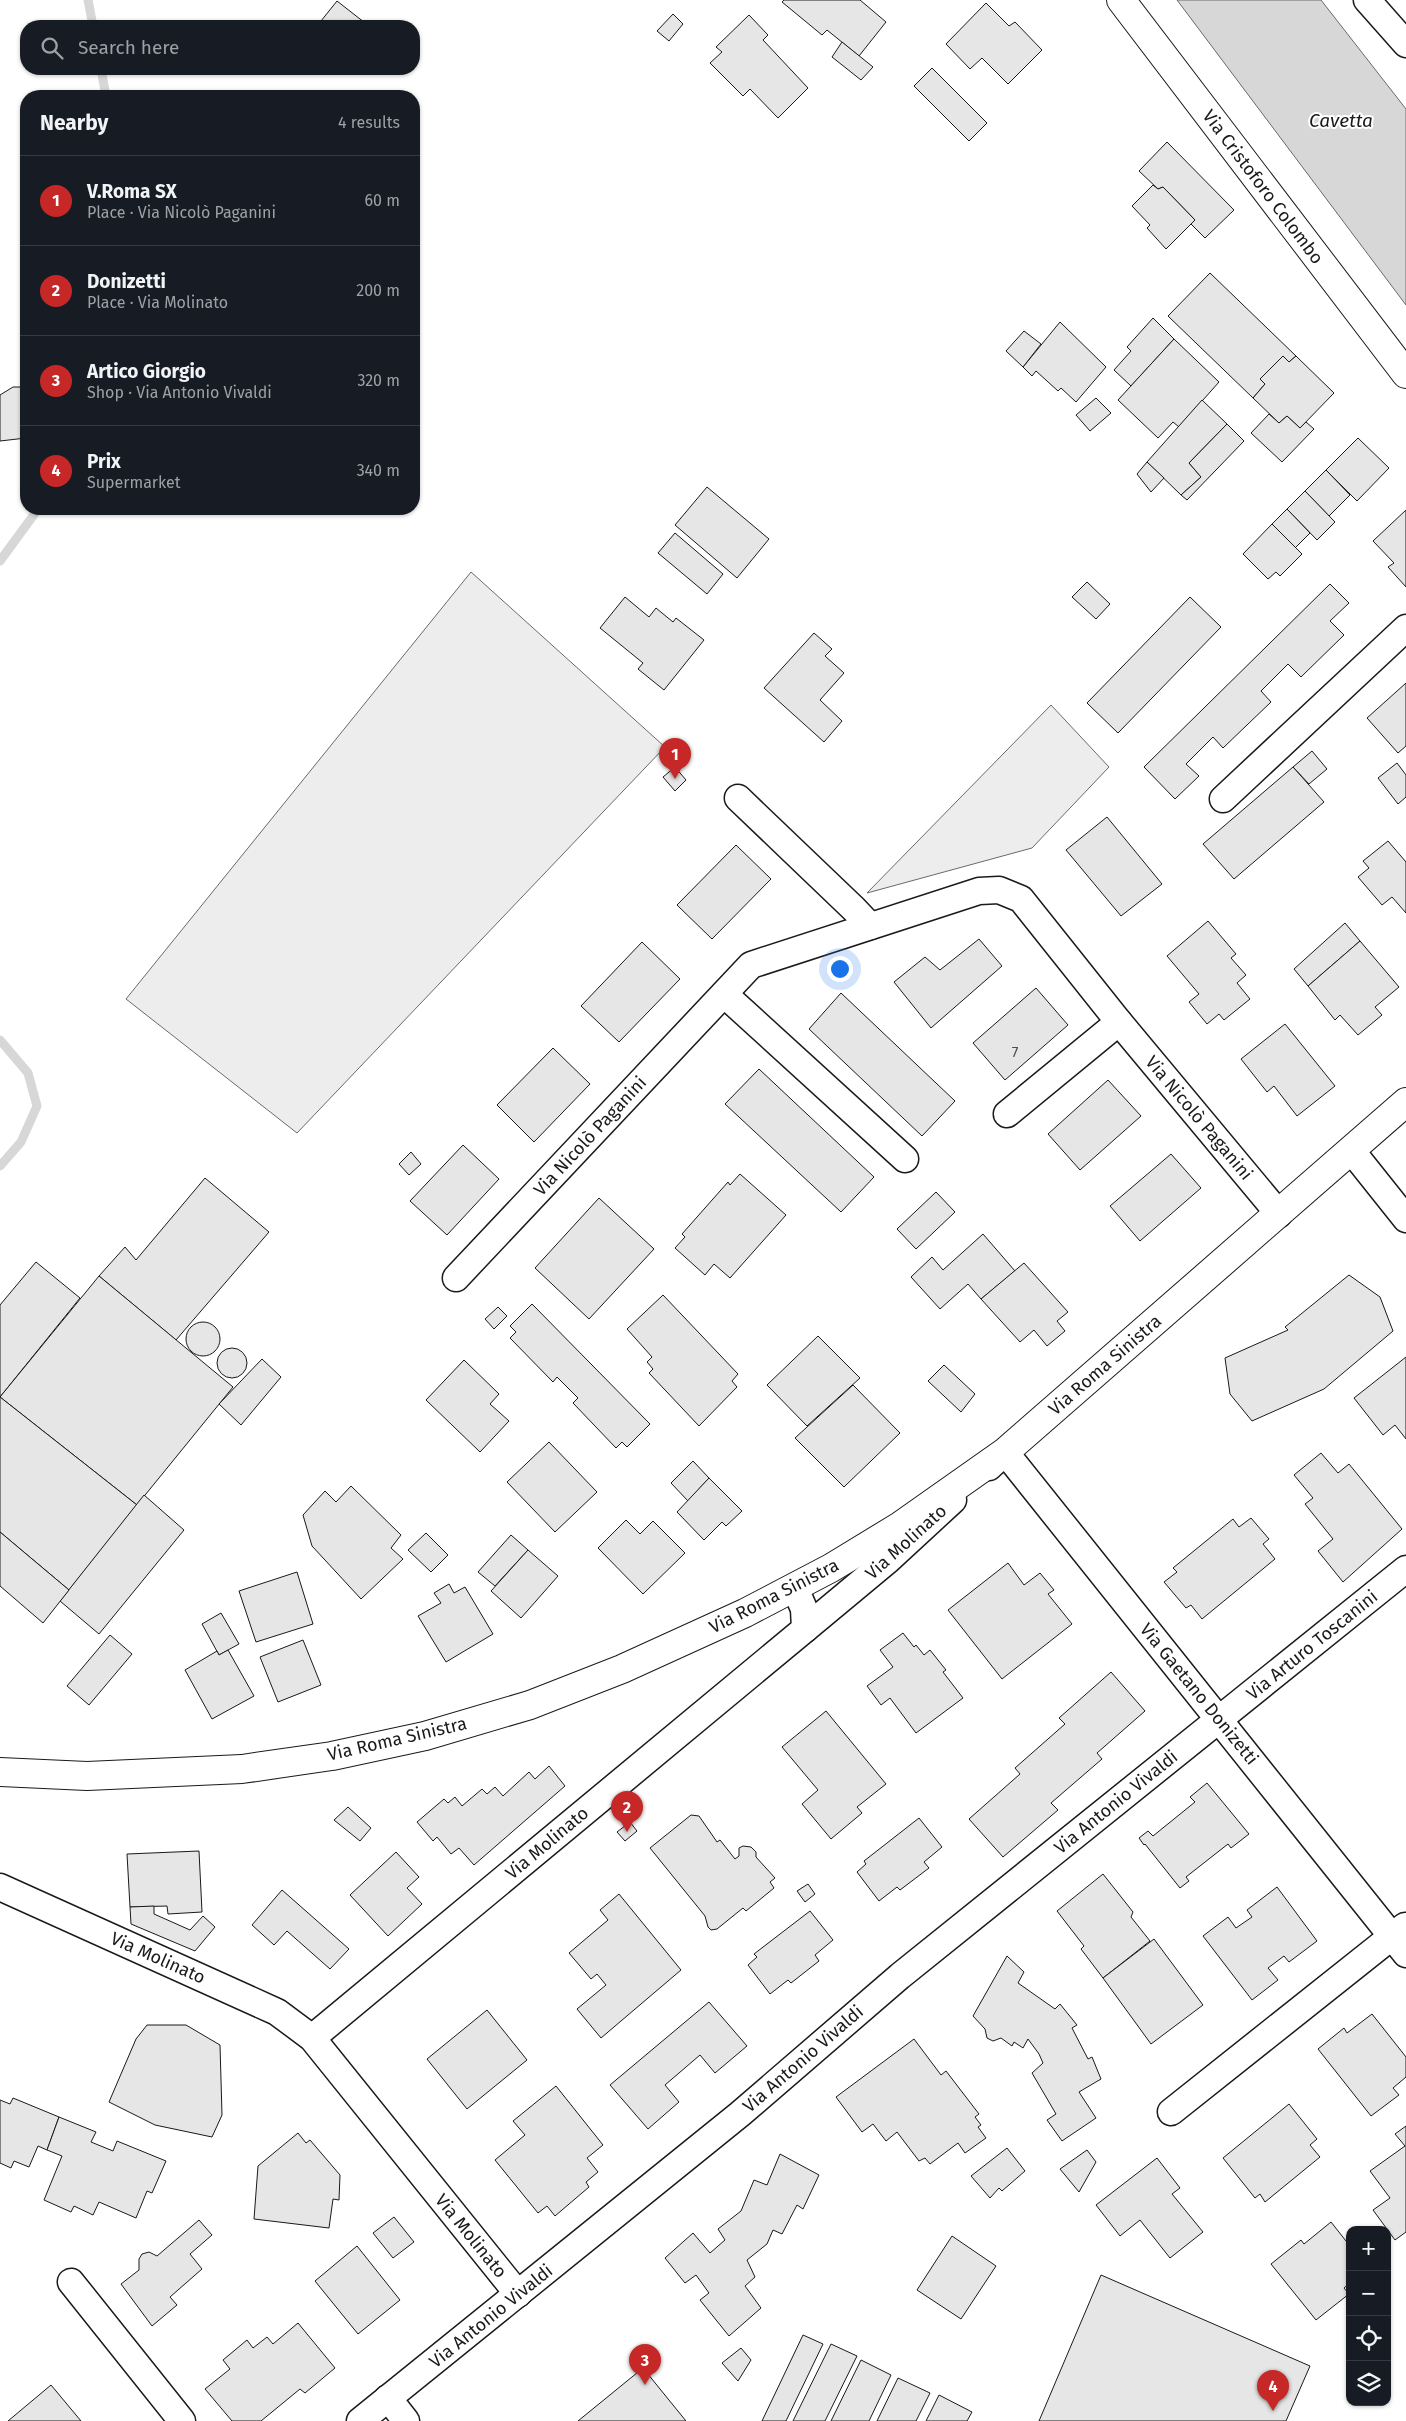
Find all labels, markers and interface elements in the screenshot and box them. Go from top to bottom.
search box [20,20,420,75]
icon: search [38,34,66,62]
text: Search here [78,36,179,59]
street label: Via Cristoforo Colombo [1198,106,1328,268]
water label: Cavetta [1309,109,1373,132]
text: Nearby [40,110,108,136]
text: 4 results [338,113,400,132]
text: V.Roma SX [87,180,177,203]
text: 1 [52,191,60,210]
text: 60 m [365,191,400,210]
text: Place · Via Nicolò Paganini [87,203,276,222]
text: Donizetti [87,270,166,293]
text: 2 [52,281,60,300]
text: 200 m [356,281,400,300]
text: Place · Via Molinato [87,293,228,312]
text: Artico Giorgio [87,360,206,383]
text: 3 [52,371,60,390]
text: 320 m [357,371,400,390]
text: Shop · Via Antonio Vivaldi [87,383,272,402]
text: Prix [87,450,121,473]
text: 4 [51,461,61,480]
text: 340 m [357,461,400,480]
text: Supermarket [87,473,181,492]
pin: 1 [659,738,691,779]
your location [827,956,853,982]
house number: 7 [1012,1043,1019,1061]
street label: Via Nicolò Paganini [1141,1051,1257,1185]
street label: Via Nicolò Paganini [529,1072,651,1200]
street label: Via Roma Sinistra [1044,1310,1166,1420]
street label: Via Molinato [861,1500,951,1584]
street label: Via Roma Sinistra [706,1554,842,1638]
street label: Via Arturo Toscanini [1242,1585,1382,1705]
street label: Via Gaetano Donizetti [1135,1619,1263,1769]
street label: Via Roma Sinistra [325,1712,469,1766]
street label: Via Antonio Vivaldi [1050,1745,1182,1859]
pin: 2 [611,1791,643,1832]
street label: Via Molinato [501,1802,593,1884]
street label: Via Molinato [107,1927,209,1989]
street label: Via Antonio Vivaldi [738,2001,868,2117]
street label: Via Molinato [430,2190,512,2282]
map controls [1346,2226,1391,2406]
button: + [1346,2226,1391,2271]
street label: Via Antonio Vivaldi [425,2259,557,2373]
button: − [1346,2271,1391,2316]
button: locate [1346,2316,1391,2361]
pin: 3 [629,2344,661,2385]
button: layers [1346,2361,1391,2406]
pin: 4 [1257,2370,1289,2411]

